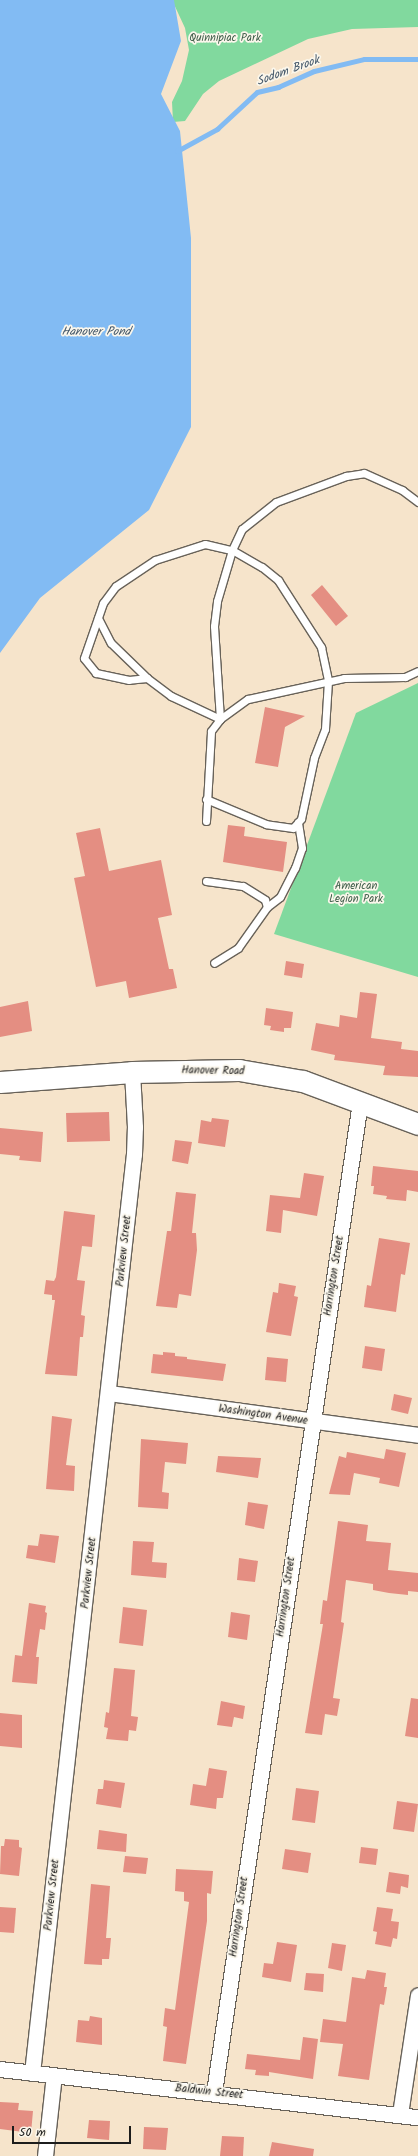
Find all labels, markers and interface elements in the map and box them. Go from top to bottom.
park label: Quinnipiac Park [189,31,261,45]
water label: Sodom Brook [255,53,321,89]
water label: Hanover Pond [61,325,131,339]
park label: American Legion Park [329,880,383,906]
street label: Hanover Road [181,1064,245,1078]
street label: Parkview Street [114,1215,134,1287]
street label: Harrington Street [321,1235,347,1317]
street label: Washington Avenue [218,1402,308,1428]
street label: Parkview Street [79,1537,99,1609]
street label: Harrington Street [274,1556,298,1638]
street label: Parkview Street [42,1859,62,1931]
street label: Harrington Street [227,1876,251,1958]
street label: Baldwin Street [174,2082,244,2102]
scale bar [14,2118,133,2144]
text: 50 m [19,2123,46,2142]

